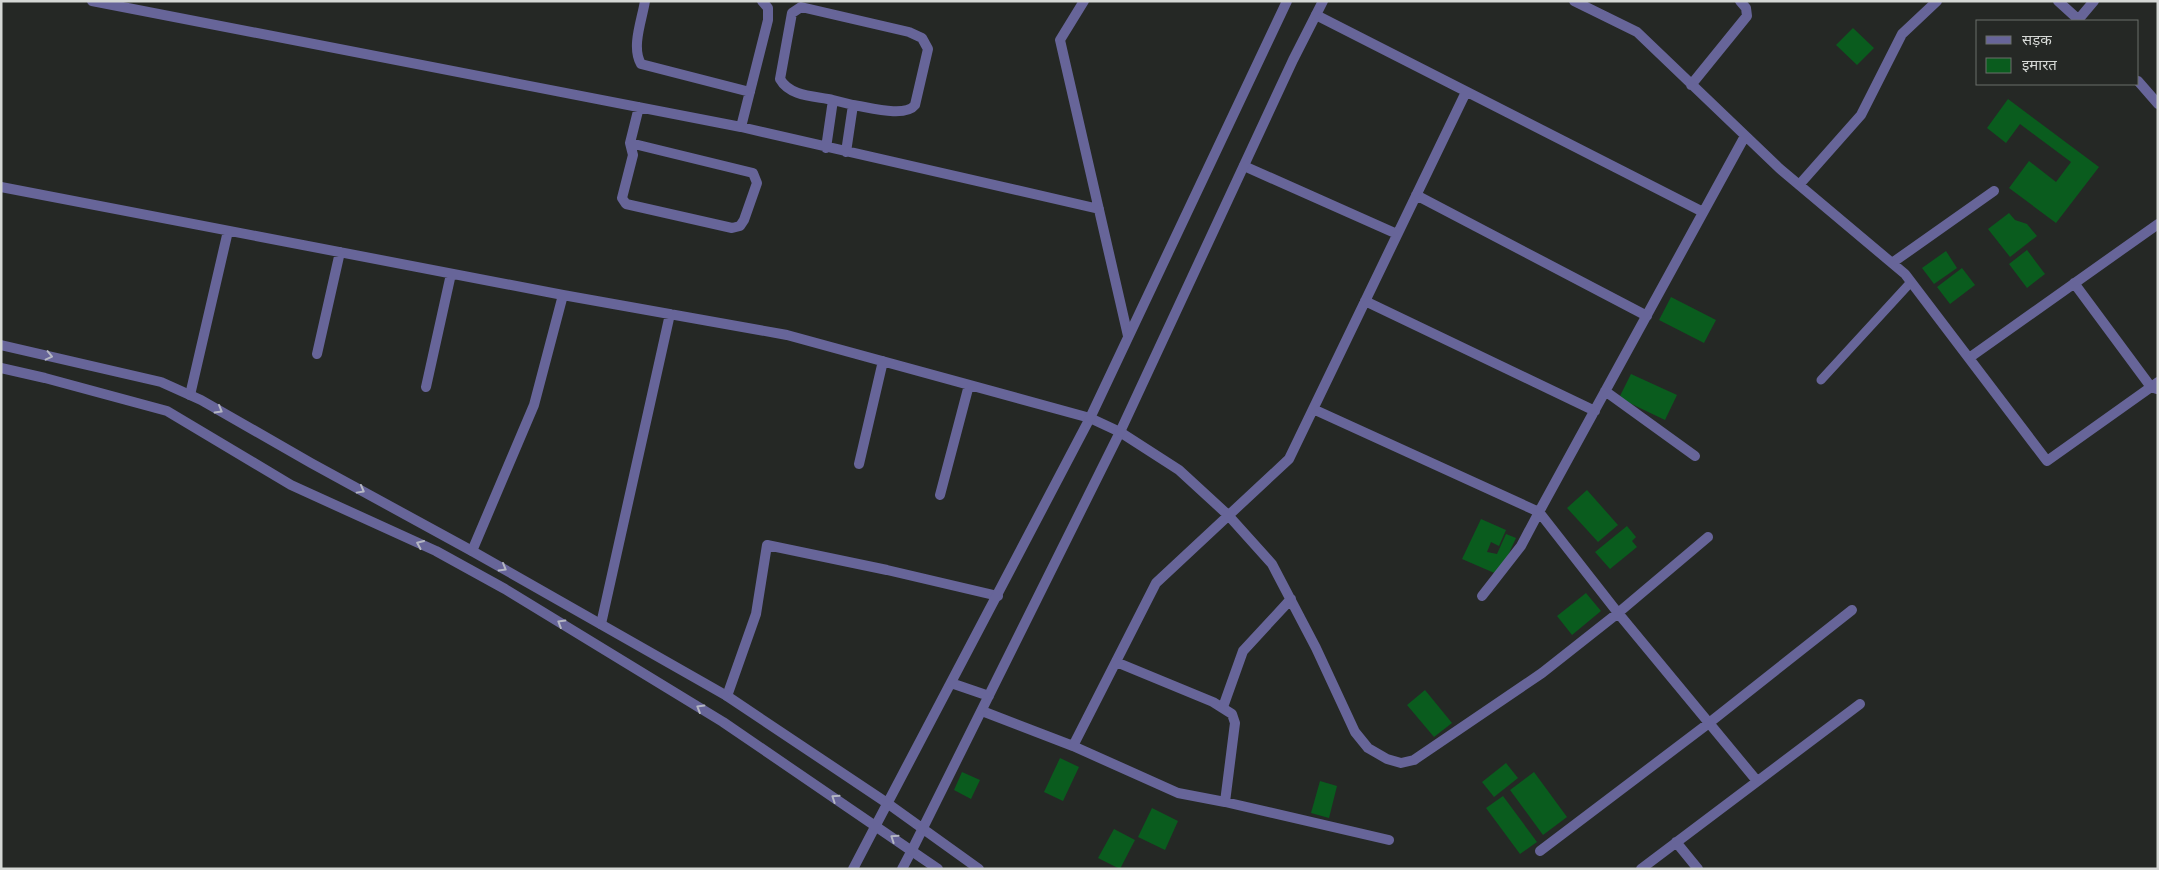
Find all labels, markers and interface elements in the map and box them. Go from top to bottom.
legend [1976,20,2139,85]
text: सड़क [2022,31,2052,49]
text: इमारत [2022,56,2057,74]
one-way arrow [44,350,53,361]
one-way arrow [214,404,223,414]
one-way arrow [356,484,365,494]
one-way arrow [416,539,425,550]
one-way arrow [498,562,507,572]
one-way arrow [558,620,567,630]
one-way arrow [697,704,706,714]
one-way arrow [831,795,841,804]
one-way arrow [890,835,899,844]

